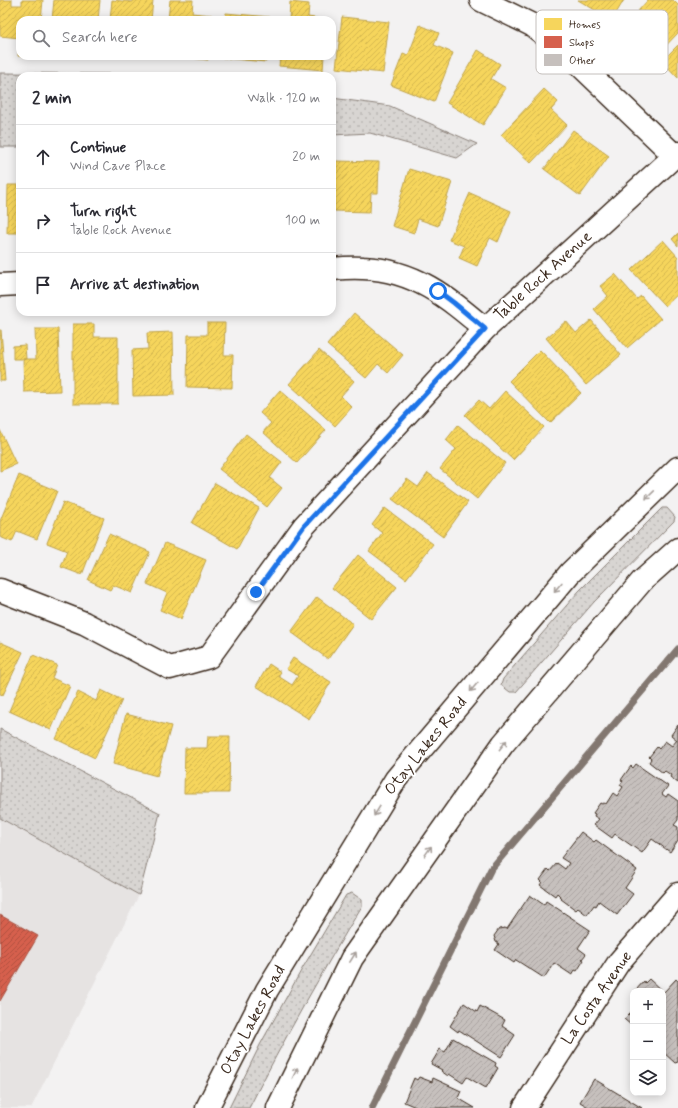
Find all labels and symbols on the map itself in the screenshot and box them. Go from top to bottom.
legend [536,10,668,74]
text: Homes [569,18,601,32]
text: Shops [569,36,594,50]
text: Other [569,54,596,68]
street label: Table Rock Avenue [489,226,597,326]
route start [429,282,447,300]
one-way arrow [645,491,655,500]
one-way arrow [554,582,563,593]
route end [247,583,265,601]
one-way arrow [470,681,479,692]
street label: Otay Lakes Road [380,692,472,800]
one-way arrow [499,739,507,750]
one-way arrow [372,805,380,817]
one-way arrow [424,845,432,856]
street label: La Costa Avenue [557,947,637,1049]
one-way arrow [350,951,358,963]
street label: Otay Lakes Road [215,962,291,1078]
one-way arrow [292,1067,299,1079]

